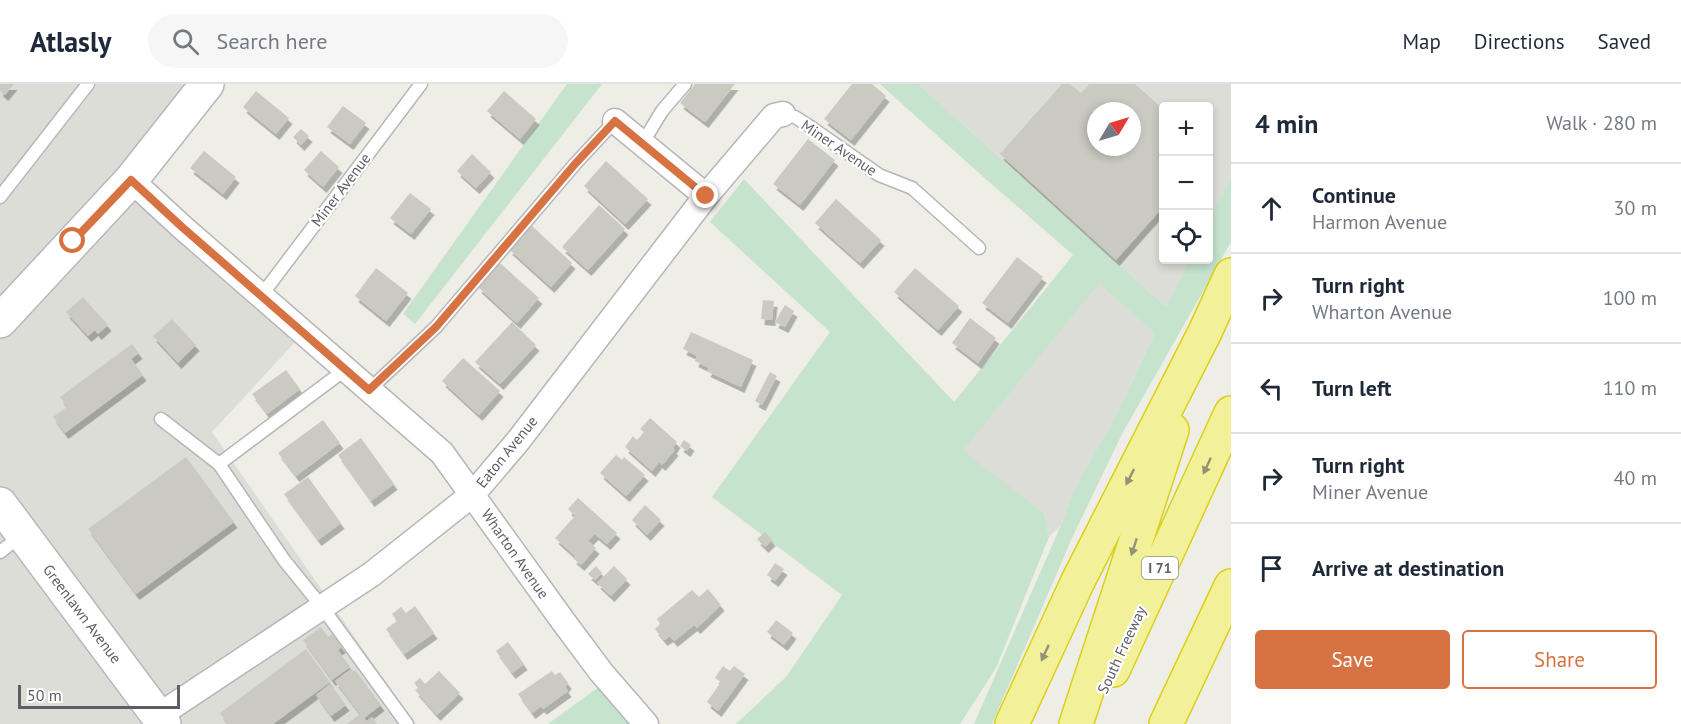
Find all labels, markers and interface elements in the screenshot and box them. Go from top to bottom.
search box [148,14,568,68]
text: Atlasly [30,23,112,60]
icon: search [169,25,202,58]
text: Search here [217,27,327,55]
text: Map [1402,28,1441,55]
text: Directions [1474,28,1565,55]
text: Saved [1598,28,1651,55]
north arrow [1087,102,1141,156]
map controls [1159,102,1213,264]
button: + [1159,102,1213,156]
text: 4 min [1255,107,1318,140]
text: Walk · 280 m [1546,110,1657,136]
street label: Miner Avenue [798,115,881,180]
street label: Miner Avenue [307,149,374,230]
button: − [1159,156,1213,210]
text: Continue [1312,181,1396,209]
route end [692,182,718,208]
icon: ahead [1255,192,1288,225]
text: 30 m [1614,195,1657,221]
text: Harmon Avenue [1312,209,1447,235]
button: locate [1159,210,1213,264]
route start [59,227,85,253]
text: Turn right [1312,271,1404,299]
icon: right [1255,282,1288,315]
text: 100 m [1603,285,1657,311]
text: Wharton Avenue [1312,299,1452,325]
icon: left [1255,372,1288,405]
text: Turn left [1312,374,1392,402]
text: 110 m [1603,375,1657,401]
street label: Eaton Avenue [472,412,541,491]
text: Turn right [1312,451,1404,479]
one-way arrow [1202,457,1211,474]
icon: right [1255,462,1288,495]
text: 40 m [1614,465,1657,491]
one-way arrow [1126,469,1135,486]
text: Miner Avenue [1312,479,1428,505]
street label: Wharton Avenue [477,505,553,602]
one-way arrow [1129,538,1139,556]
icon: arrive [1255,552,1288,585]
text: Arrive at destination [1312,554,1504,582]
road number: I 71 [1142,557,1178,579]
street label: Greenlawn Avenue [39,560,126,667]
street label: South Freeway [1093,603,1150,697]
button: Save [1255,630,1450,689]
button: Share [1462,630,1657,689]
one-way arrow [1040,644,1049,661]
scale bar [18,682,180,710]
text: 50 m [27,685,62,705]

